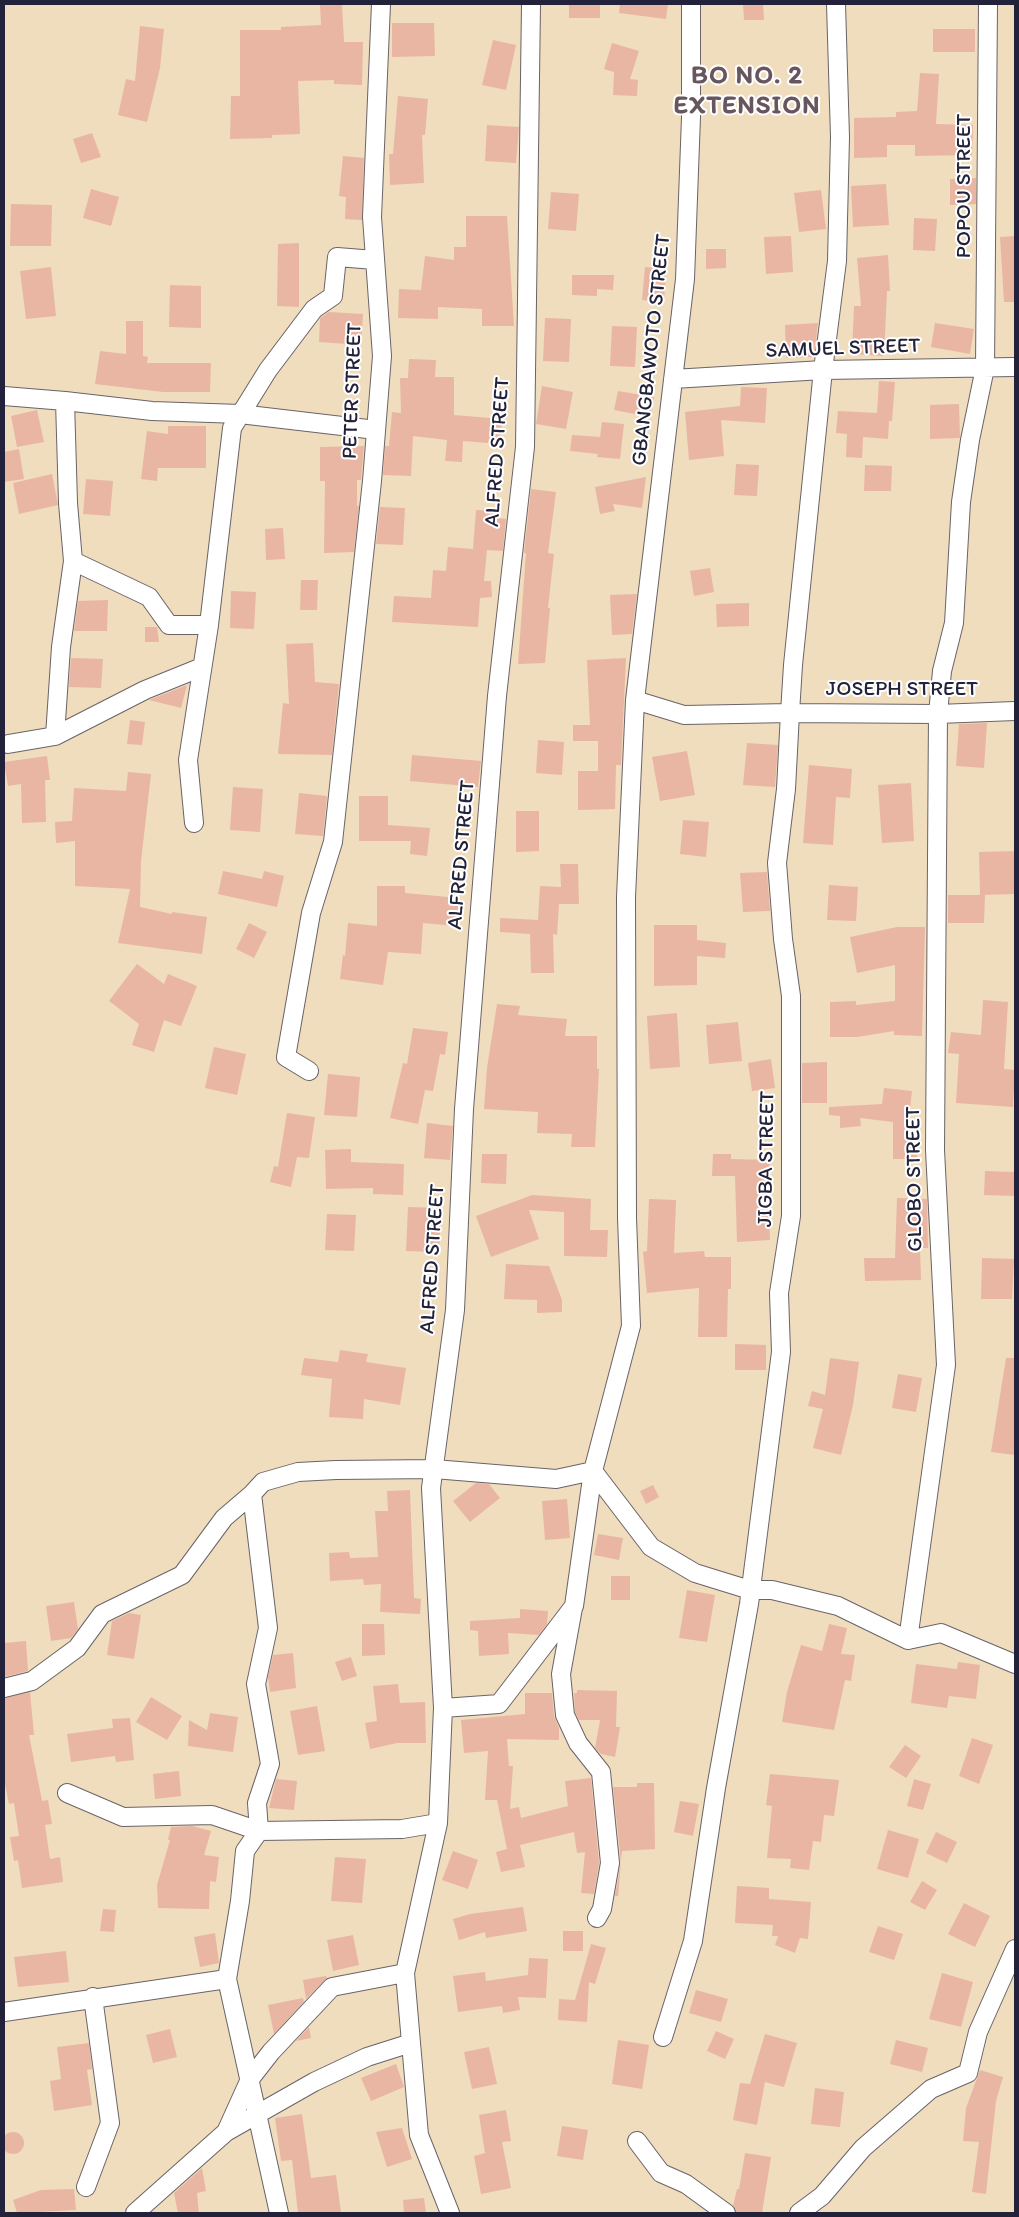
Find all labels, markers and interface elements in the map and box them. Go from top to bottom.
district label: BO NO. 2 EXTENSION [672,60,822,121]
street label: POPOU STREET [952,114,978,258]
street label: GBANGBAWOTO STREET [627,233,677,467]
street label: PETER STREET [338,322,368,460]
street label: SAMUEL STREET [765,334,921,364]
street label: ALFRED STREET [480,376,516,528]
street label: JOSEPH STREET [826,677,978,703]
street label: ALFRED STREET [443,779,481,931]
street label: JIGBA STREET [753,1091,781,1227]
street label: GLOBO STREET [901,1106,929,1252]
street label: ALFRED STREET [415,1183,451,1335]

